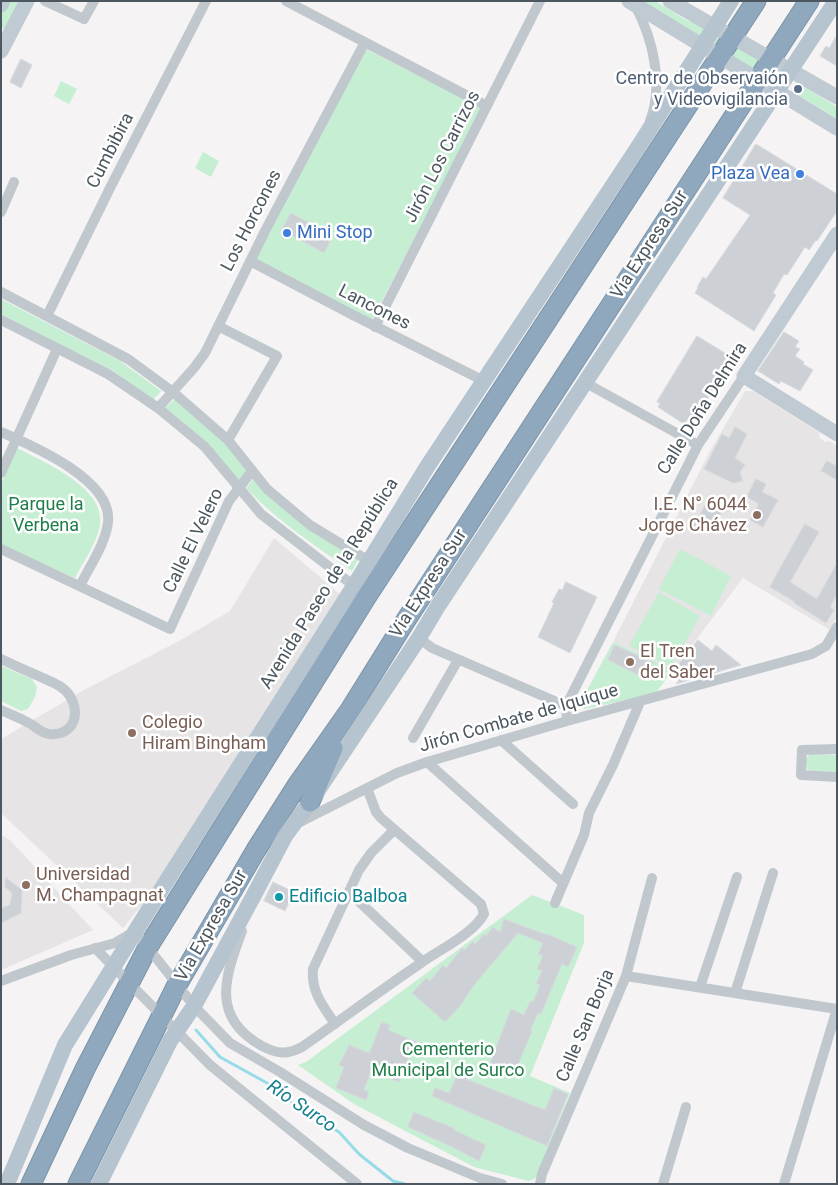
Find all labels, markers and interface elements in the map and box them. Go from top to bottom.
place label: Centro de Observaión y Videovigilancia [616,68,788,110]
marker: Centro de Observaión y Videovigilancia [792,83,804,95]
street label: Jirón Los Carrizos [400,87,486,227]
street label: Cumbibira [83,110,139,192]
place label: Plaza Vea [711,163,790,185]
street label: Los Horcones [217,167,287,275]
marker: Plaza Vea [794,168,806,180]
street label: Via Expresa Sur [607,187,693,303]
place label: Mini Stop [297,222,373,244]
marker: Mini Stop [281,227,293,239]
street label: Lancones [334,281,414,335]
street label: Calle Doña Delmira [654,339,752,479]
street label: Avenida Paseo de la República [256,475,404,693]
street label: Calle El Velero [159,485,229,597]
park label: Parque la Verbena [8,494,84,536]
place label: I.E. N° 6044 Jorge Chávez [638,494,747,536]
marker: I.E. N° 6044 Jorge Chávez [751,509,763,521]
street label: Via Expresa Sur [386,526,472,642]
place label: El Tren del Saber [640,641,715,684]
marker: El Tren del Saber [624,656,636,668]
street label: Jirón Combate de Iquique [417,680,621,758]
place label: Colegio Hiram Bingham [142,712,266,754]
marker: Colegio Hiram Bingham [126,727,138,739]
place label: Universidad M. Champagnat [36,864,164,906]
street label: Via Expresa Sur [171,866,253,986]
marker: Universidad M. Champagnat [20,879,32,891]
place label: Edificio Balboa [289,886,408,908]
marker: Edificio Balboa [273,891,285,903]
street label: Calle San Borja [552,966,620,1086]
park label: Cementerio Municipal de Surco [372,1039,524,1082]
water label: Río Surco [262,1076,340,1138]

